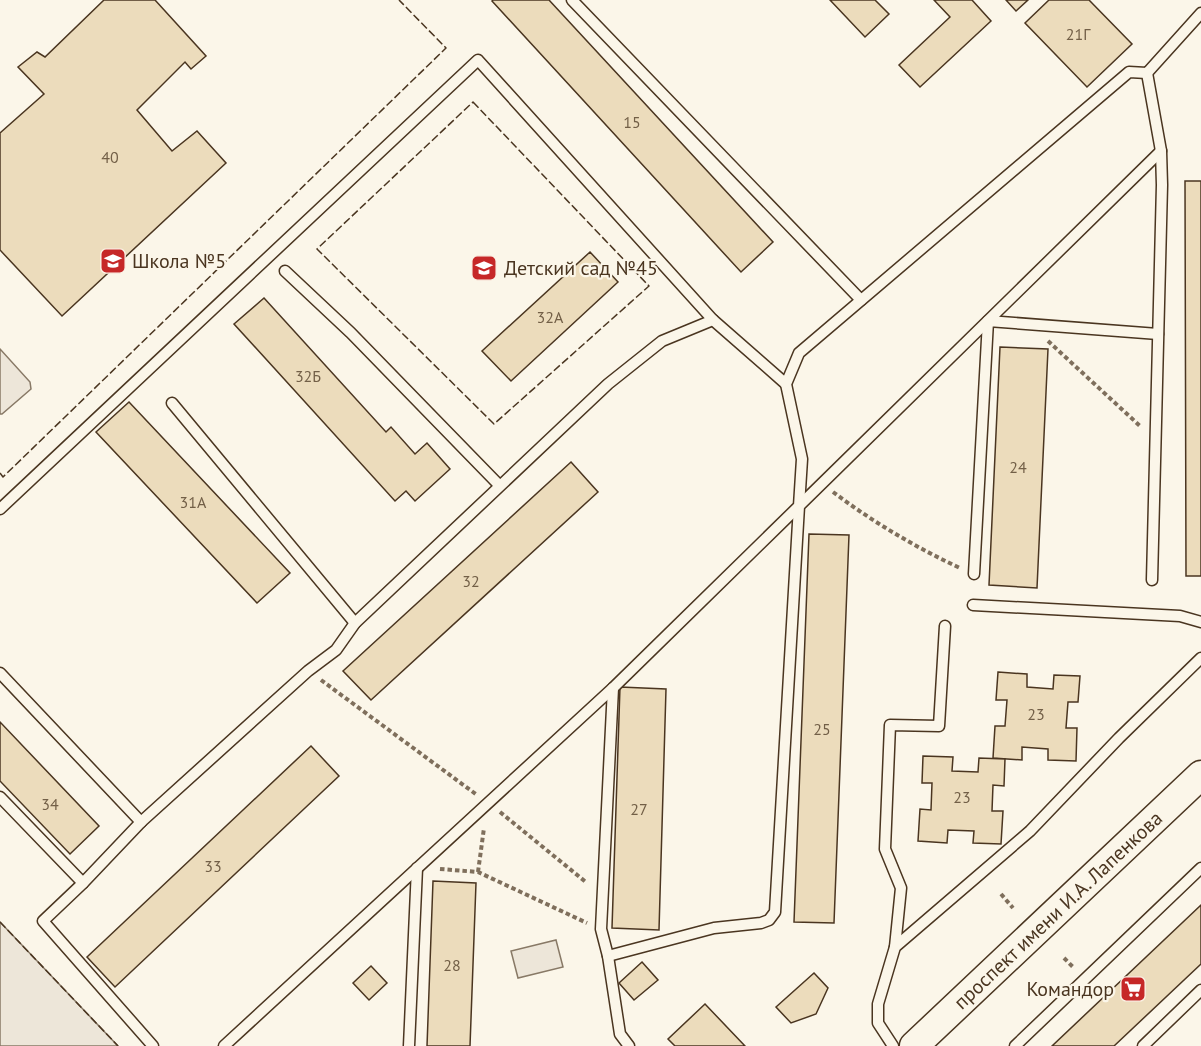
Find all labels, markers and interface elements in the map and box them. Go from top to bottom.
house number: 21Г [1066,24,1091,44]
house number: 15 [623,112,641,132]
house number: 40 [101,147,119,167]
school or university icon: Школа №5 [98,246,128,276]
place label: Школа №5 [132,248,226,274]
school or university icon: Детский сад №45 [469,253,499,283]
place label: Детский сад №45 [504,255,658,281]
house number: 32А [537,307,564,327]
house number: 32Б [295,366,321,386]
house number: 24 [1009,457,1027,477]
house number: 31А [180,492,207,512]
house number: 32 [462,571,480,591]
house number: 23 [1027,704,1045,724]
house number: 25 [813,719,831,739]
house number: 23 [953,787,971,807]
house number: 34 [41,794,59,814]
house number: 27 [630,799,648,819]
street label: проспект имени И.А. Лапенкова [948,805,1168,1015]
house number: 33 [204,856,222,876]
house number: 28 [443,955,461,975]
supermarket icon: Командор [1118,974,1148,1004]
place label: Командор [1026,976,1114,1002]

